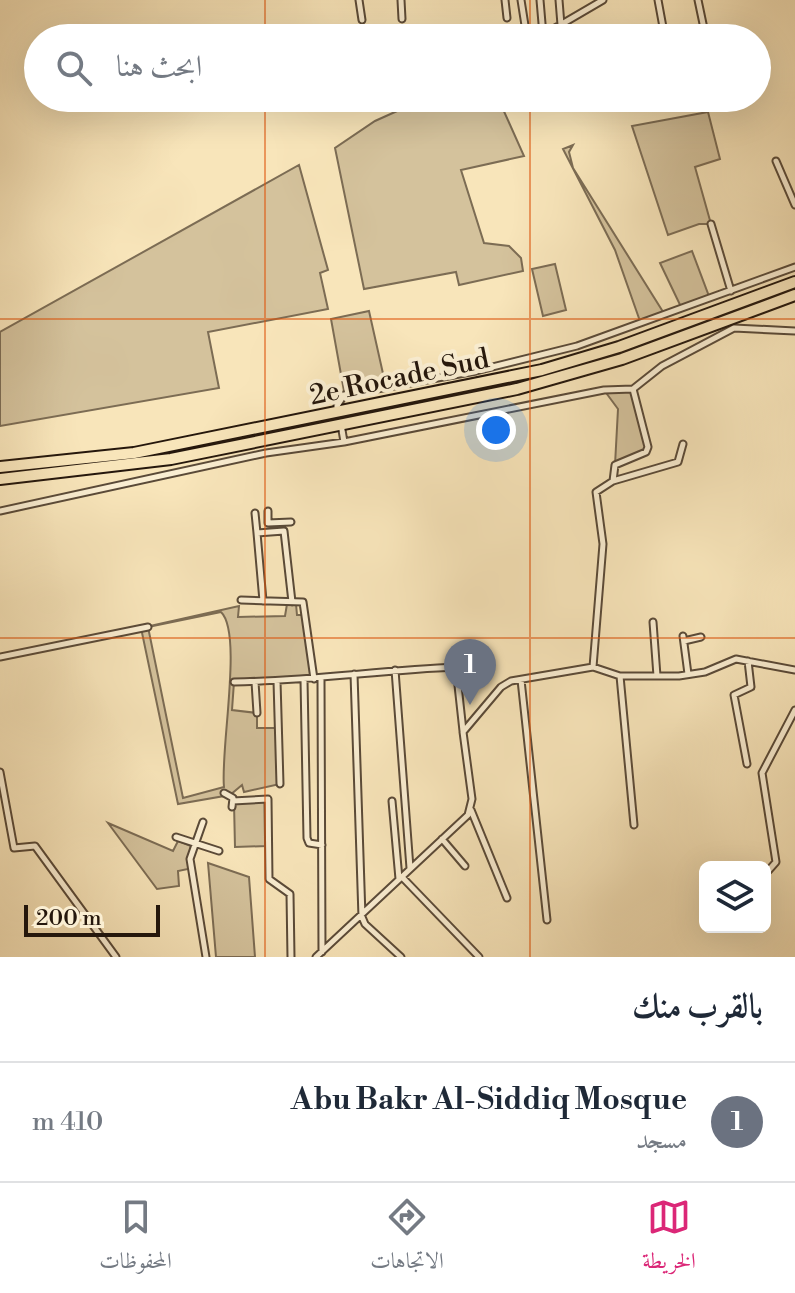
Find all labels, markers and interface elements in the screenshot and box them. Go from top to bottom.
search box [24,24,771,112]
icon: search [52,46,96,90]
text: ابحث هنا [116,48,202,86]
street label: 2e Rocade Sud [306,341,492,414]
your location [476,410,516,450]
pin: 1 [444,639,496,705]
map controls [699,861,771,933]
button: layers [699,861,771,933]
scale bar [24,901,160,937]
text: 200 m [36,905,102,932]
text: بالقرب منك [632,986,763,1028]
text: Abu Bakr Al-Siddiq Mosque [291,1081,687,1119]
text: 410 m [32,1106,103,1138]
text: 1 [731,1106,743,1138]
text: مسجد [636,1124,687,1156]
tab: المحفوظات [99,1195,172,1282]
tab: الاتجاهات [370,1195,444,1282]
tab: الخريطة [642,1195,696,1282]

